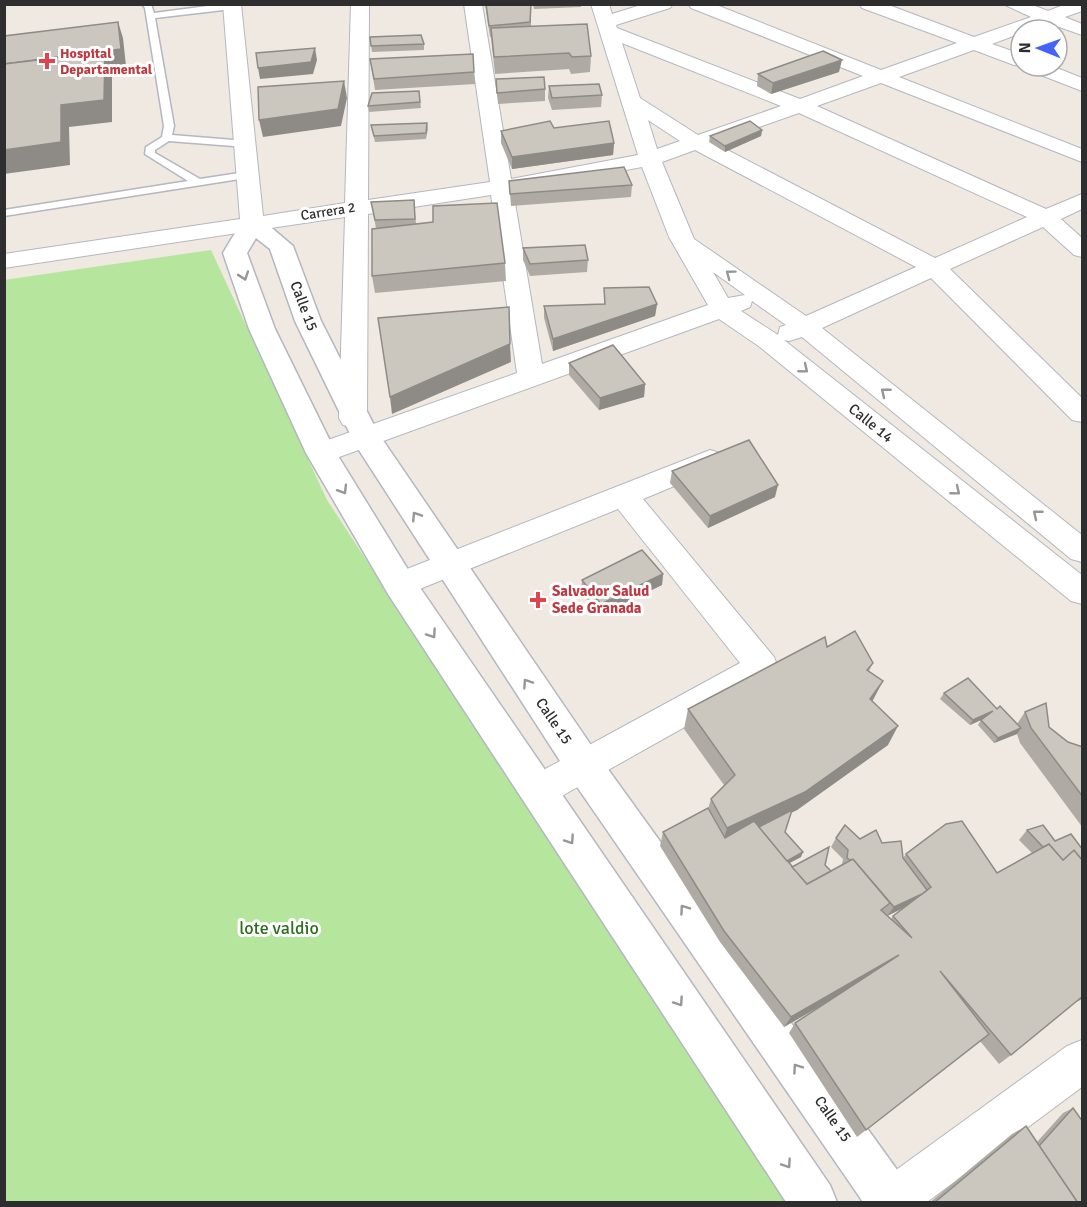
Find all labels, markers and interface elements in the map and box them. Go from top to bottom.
north arrow [1009,18,1069,78]
text: N [1015,42,1035,53]
place label: Hospital Departamental [60,45,153,78]
marker: Hospital Departamental [38,52,56,70]
street label: Carrera 2 [299,199,357,224]
one-way arrow [236,270,249,281]
one-way arrow [726,270,737,281]
street label: Calle 15 [286,278,322,334]
one-way arrow [797,362,808,373]
one-way arrow [881,388,892,399]
street label: Calle 14 [845,400,897,446]
one-way arrow [336,484,348,494]
one-way arrow [950,484,961,495]
one-way arrow [1033,511,1044,522]
one-way arrow [413,512,424,523]
place label: Salvador Salud Sede Granada [552,582,649,617]
marker: Salvador Salud Sede Granada [529,591,547,609]
one-way arrow [425,628,437,638]
one-way arrow [524,678,535,689]
street label: Calle 15 [532,694,576,748]
one-way arrow [563,834,575,844]
one-way arrow [681,905,692,916]
park label: lote valdio [239,917,319,939]
one-way arrow [672,995,683,1006]
one-way arrow [793,1064,804,1075]
street label: Calle 15 [811,1093,855,1145]
one-way arrow [780,1158,792,1168]

